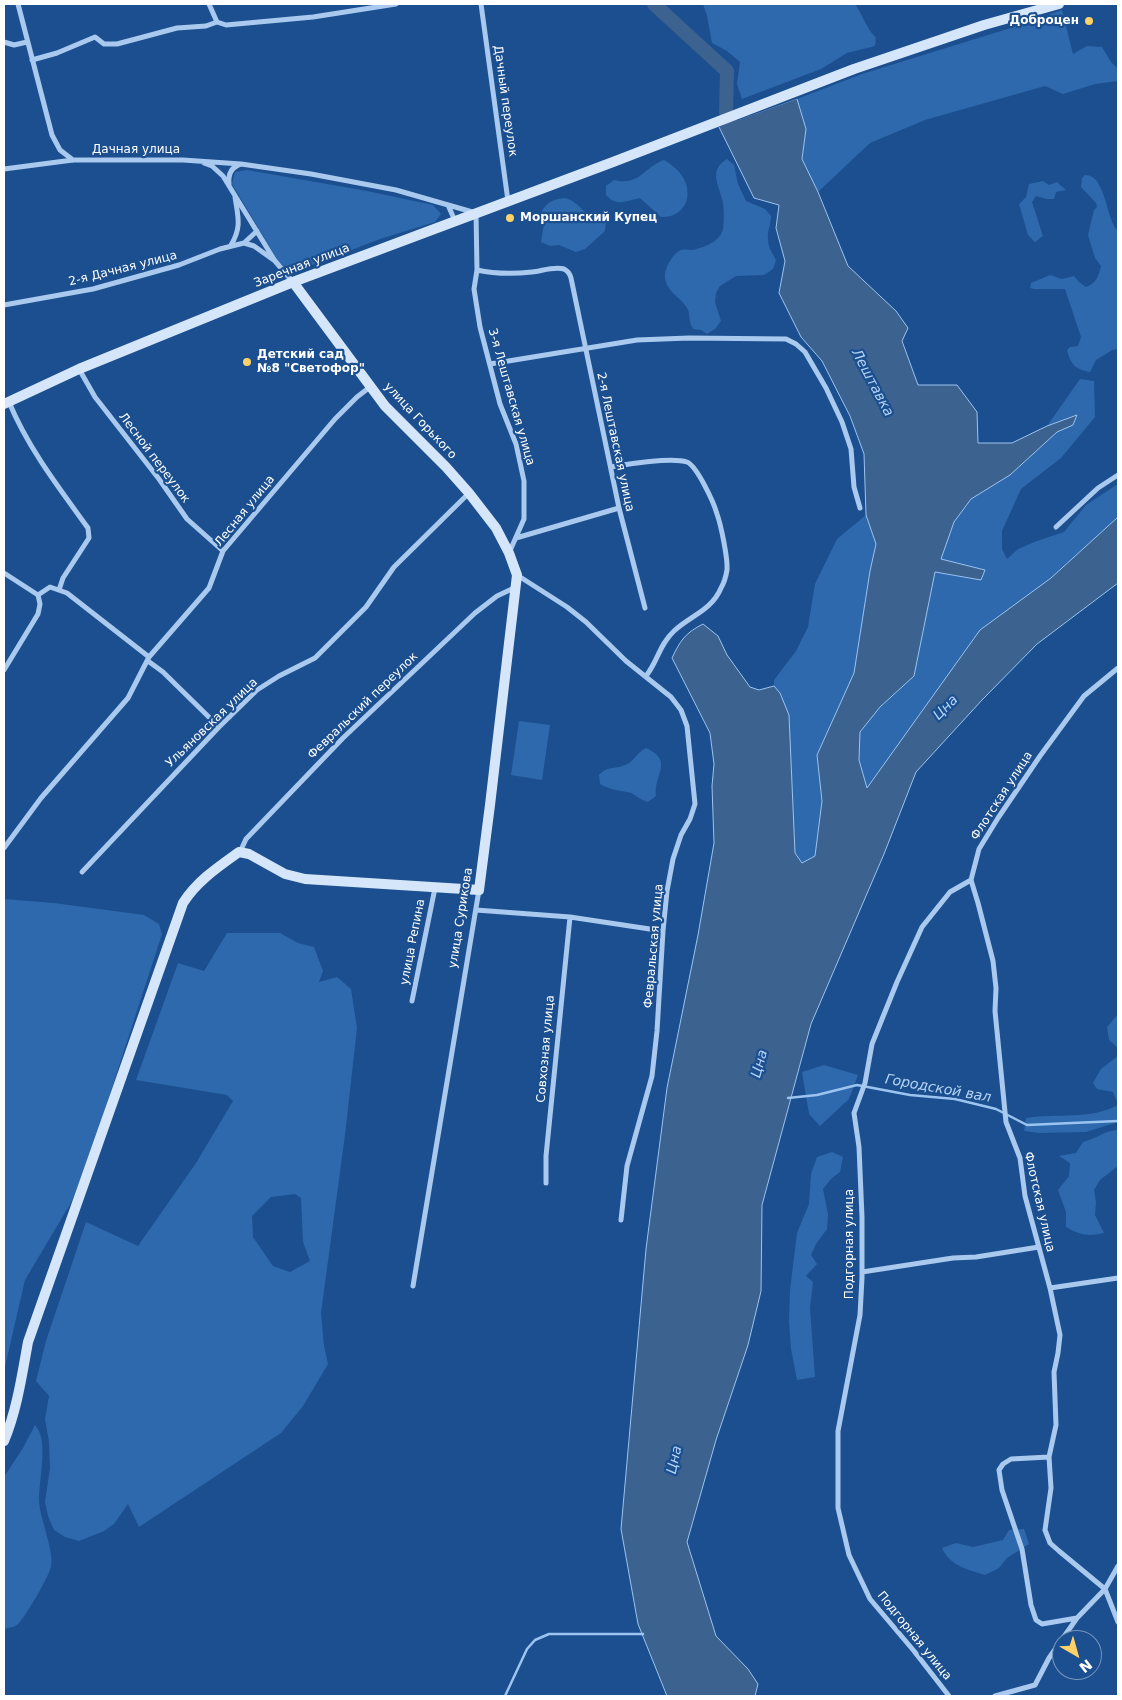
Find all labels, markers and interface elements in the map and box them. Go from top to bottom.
place label: Доброцен [1010,14,1079,28]
marker: Доброцен [1083,15,1095,27]
street label: Дачный переулок [490,44,520,158]
street label: Дачная улица [92,143,180,157]
place label: Моршанский Купец [520,211,657,225]
marker: Моршанский Купец [504,212,516,224]
street label: Заречная улица [252,241,352,291]
street label: 2-я Дачная улица [67,249,179,289]
street label: 3-я Лештавская улица [484,327,538,467]
water label: Лештавка [847,346,897,420]
place label: Детский сад №8 "Светофор" [257,348,365,376]
marker: Детский сад №8 "Светофор" [241,356,253,368]
street label: 2-я Лештавская улица [593,371,637,513]
street label: улица Горького [381,380,459,462]
street label: Лесной переулок [115,410,193,506]
street label: Лесная улица [212,473,278,549]
street label: Февральский переулок [305,650,421,762]
street label: Ульяновская улица [163,675,261,771]
water label: Цна [930,692,962,724]
street label: Флотская улица [968,749,1036,843]
street label: улица Сурикова [446,867,476,969]
street label: Февральская улица [641,883,667,1009]
street label: улица Репина [398,898,428,986]
street label: Совхозная улица [534,995,558,1103]
water label: Цна [748,1048,772,1080]
water label: Городской вал [884,1071,992,1107]
street label: Флотская улица [1020,1150,1058,1254]
street label: Подгорная улица [843,1189,857,1299]
water label: Цна [664,1444,686,1476]
street label: Подгорная улица [874,1589,954,1683]
north arrow [1052,1630,1102,1680]
text: N [1076,1656,1095,1676]

